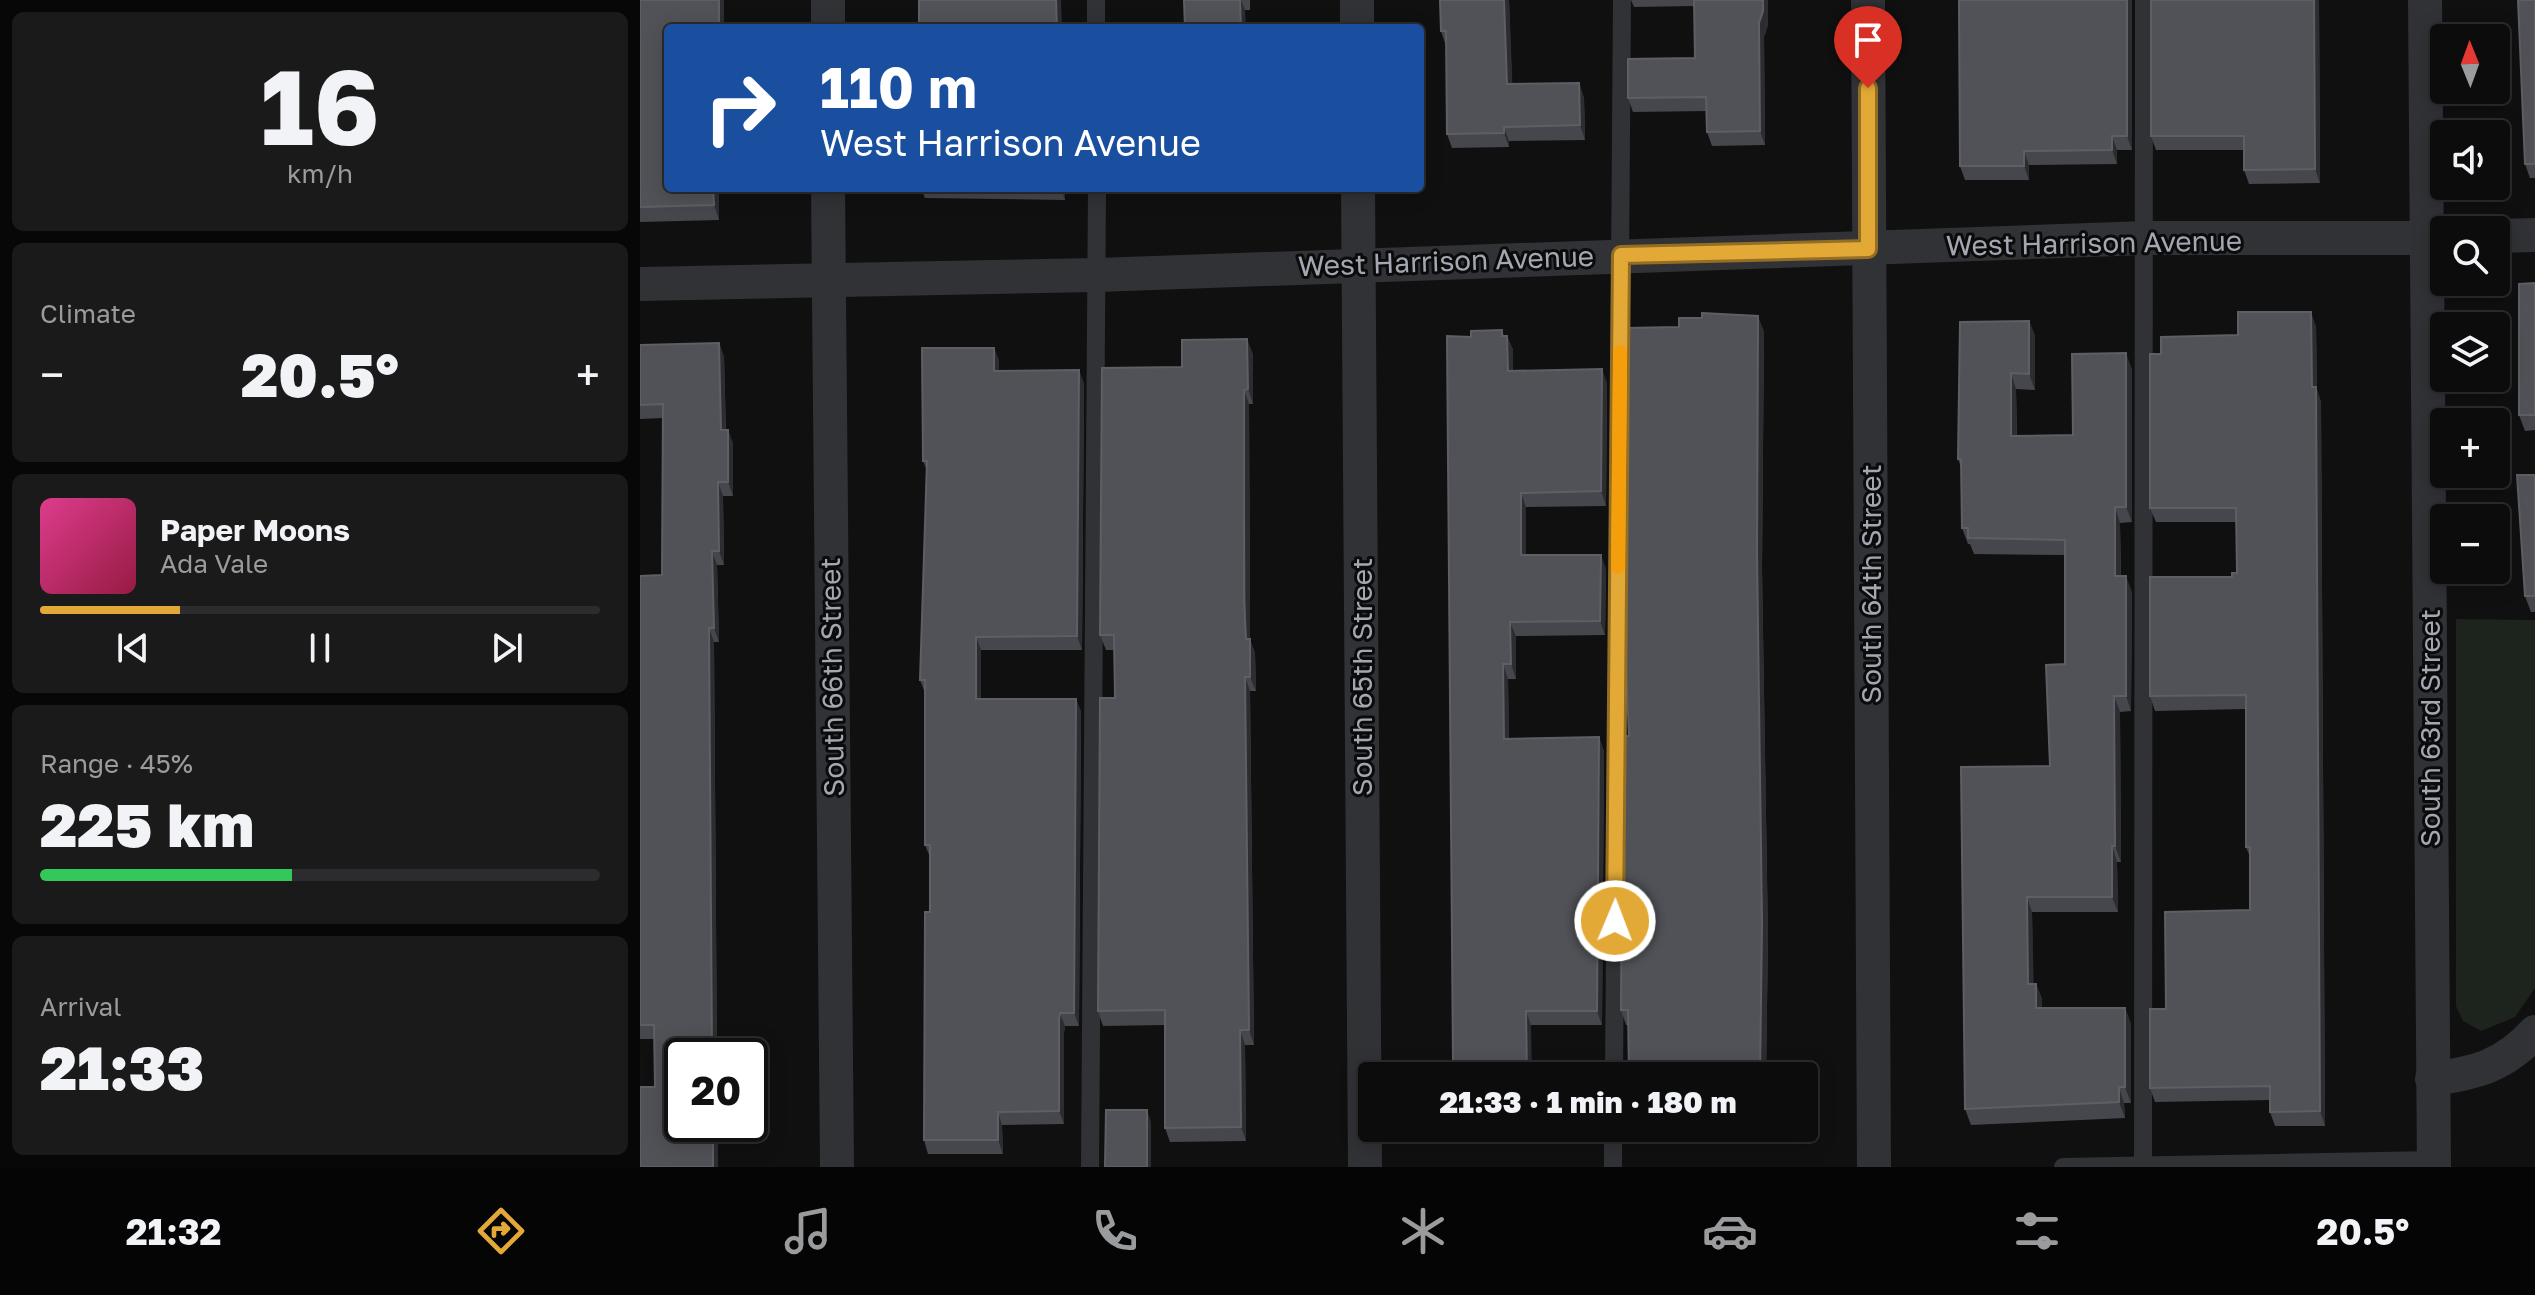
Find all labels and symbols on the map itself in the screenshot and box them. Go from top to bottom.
pin [1834,6,1902,88]
north arrow [2430,24,2510,104]
street label: West Harrison Avenue [1946,223,2242,262]
street label: West Harrison Avenue [1297,239,1595,282]
street label: South 64th Street [1854,464,1887,704]
street label: South 66th Street [813,557,850,797]
street label: South 65th Street [1345,558,1378,796]
street label: South 63rd Street [2413,609,2446,847]
position arrow [1573,879,1657,963]
speed limit sign: 20 [664,1038,768,1142]

